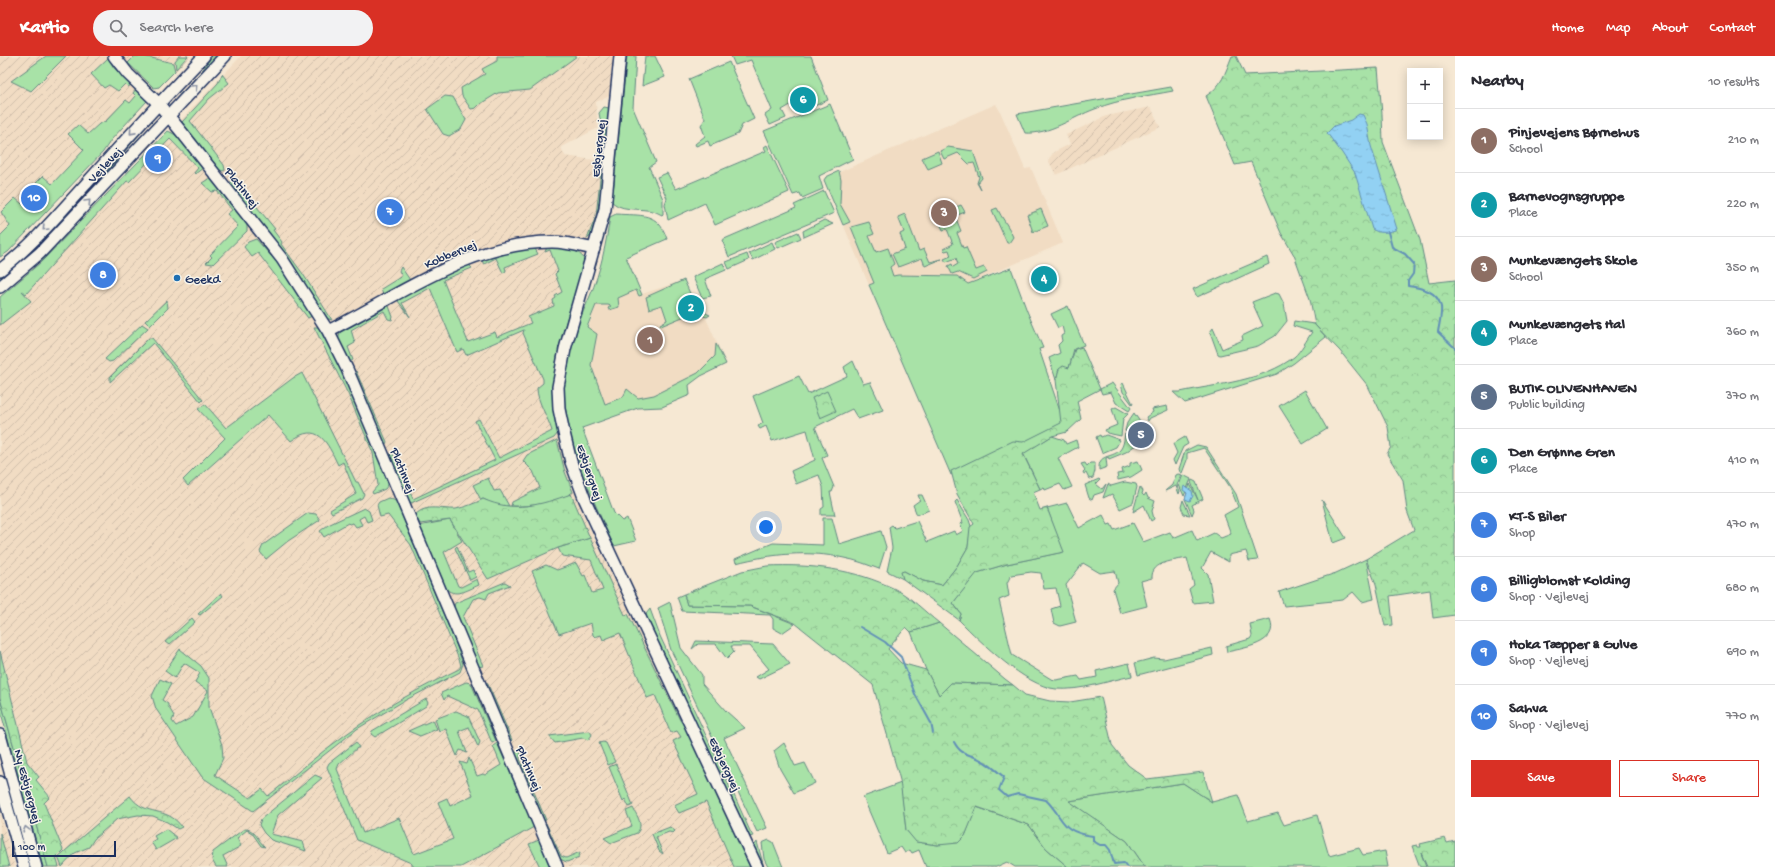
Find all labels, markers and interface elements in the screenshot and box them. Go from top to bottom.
search box [93,10,373,46]
text: Kartio [20,17,69,40]
icon: search [107,17,129,39]
text: Search here [139,19,213,37]
text: Home [1552,20,1584,37]
text: Map [1606,20,1630,37]
text: About [1652,20,1688,37]
text: Contact [1710,20,1755,37]
map controls [1407,68,1443,140]
button: + [1407,68,1443,104]
text: Nearby [1471,72,1524,92]
text: 10 results [1708,75,1759,90]
one-way arrow [190,85,197,92]
pin: 6 [790,85,816,115]
button: − [1407,104,1443,140]
street label: Esbjergvej [589,118,610,178]
text: Pinjevejens Børnehus [1509,124,1639,142]
one-way arrow [130,127,137,135]
text: 1 [1481,133,1487,148]
text: 210 m [1728,133,1759,148]
text: School [1509,142,1543,157]
pin: 9 [145,144,171,174]
street label: Vejlevej [85,145,126,187]
street label: Platinvej [220,164,262,212]
pin: 10 [21,183,47,213]
text: Barnevognsgruppe [1509,188,1624,206]
pin: 7 [377,197,403,227]
text: 2 [1481,197,1487,212]
text: 220 m [1727,197,1759,212]
pin: 3 [931,198,957,228]
one-way arrow [83,199,91,207]
text: Place [1509,206,1537,221]
one-way arrow [42,223,50,231]
street label: Kobbervej [423,238,479,273]
text: Munkevængets Skole [1509,252,1637,270]
pin: 8 [90,260,116,290]
text: 3 [1481,261,1487,276]
text: 350 m [1726,261,1759,276]
pin: 4 [1031,264,1057,294]
text: School [1509,270,1543,285]
marker: Geekd [172,273,182,283]
place label: Geekd [185,273,221,288]
pin: 2 [678,293,704,323]
text: Munkevængets Hal [1509,316,1625,334]
pin: 1 [637,325,663,355]
text: 4 [1481,325,1487,340]
text: 360 m [1726,325,1759,340]
text: Place [1509,334,1537,349]
text: BUTIK OLIVENHAVEN [1509,380,1637,398]
text: 5 [1481,389,1487,404]
text: 370 m [1726,389,1759,404]
text: Public building [1509,398,1585,413]
pin: 5 [1128,420,1154,450]
street label: Esbjergvej [572,443,605,503]
text: Den Grønne Gren [1509,444,1615,462]
street label: Platinvej [385,445,418,496]
text: 6 [1481,453,1487,468]
text: 410 m [1728,453,1759,468]
text: Place [1509,462,1537,477]
text: KT-S Biler [1509,508,1566,526]
your location [756,517,776,537]
text: 7 [1481,517,1487,532]
text: 470 m [1726,517,1759,532]
text: Shop [1509,526,1535,541]
text: Billigblomst Kolding [1509,572,1630,590]
text: 8 [1480,581,1488,596]
text: 680 m [1726,581,1759,596]
text: Shop · Vejlevej [1509,590,1589,605]
text: Hoka Tæpper & Gulve [1509,636,1637,654]
text: 9 [1481,645,1487,660]
text: 690 m [1726,645,1759,660]
text: Shop · Vejlevej [1509,654,1589,669]
text: Sahva [1509,700,1547,718]
text: 10 [1478,709,1490,724]
text: 770 m [1726,709,1759,724]
text: Shop · Vejlevej [1509,718,1589,733]
street label: Esbjergvej [705,735,743,795]
street label: Platinvej [511,743,544,794]
street label: Ny Esbjergvej [9,748,44,826]
button: Save [1471,760,1611,797]
button: Share [1619,760,1759,797]
one-way arrow [22,826,31,833]
scale bar [12,839,116,858]
text: 100 m [18,842,45,854]

